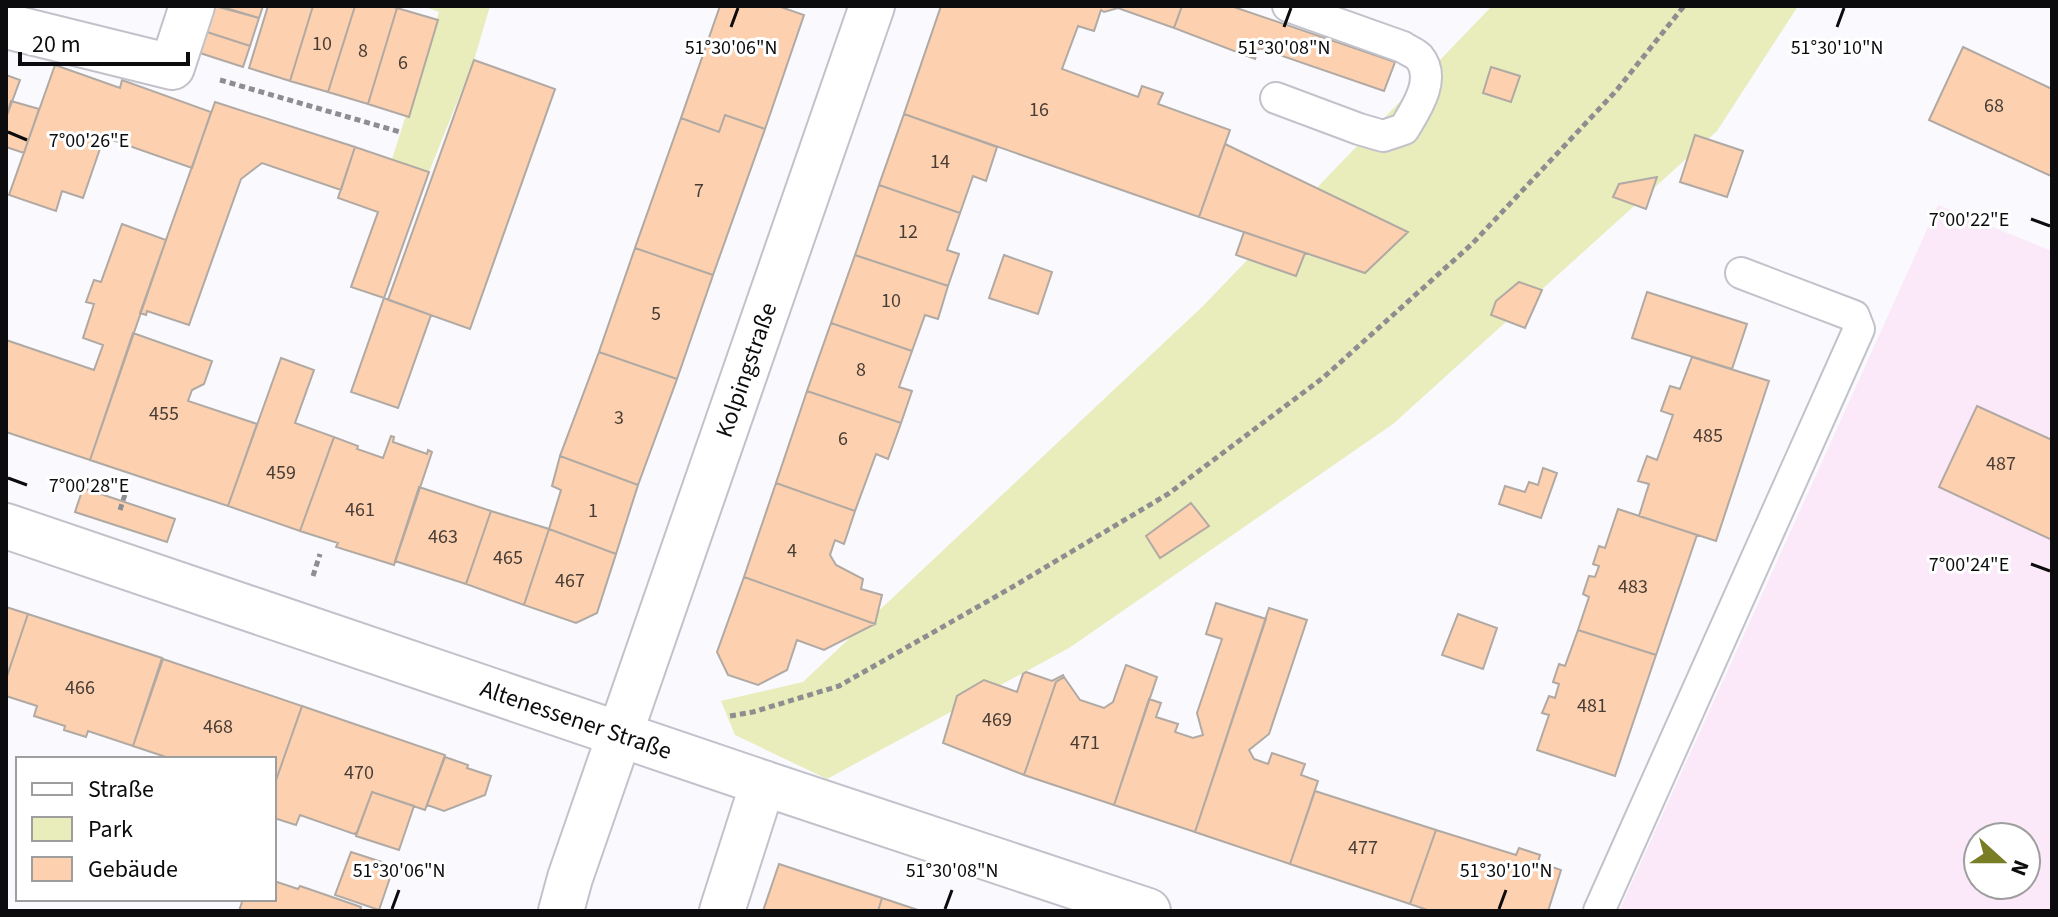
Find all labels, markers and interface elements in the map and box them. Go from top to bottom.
scale bar [20,16,188,66]
text: 20 m [32,27,81,62]
house number: 10 [312,30,332,58]
text: 51°30'06"N [685,34,777,62]
text: 51°30'08"N [1238,34,1330,62]
text: 51°30'10"N [1791,34,1883,62]
house number: 8 [358,37,368,65]
house number: 6 [398,49,408,77]
house number: 68 [1984,92,2004,120]
house number: 16 [1029,96,1049,124]
text: 7°00'26"E [49,127,129,155]
house number: 14 [930,148,950,176]
house number: 7 [694,177,704,205]
text: 7°00'22"E [1929,206,2009,234]
house number: 12 [898,218,918,246]
house number: 10 [881,287,901,315]
street label: Kolpingstraße [707,298,786,442]
house number: 5 [651,300,661,328]
house number: 8 [856,356,866,384]
house number: 455 [149,400,179,428]
house number: 3 [614,404,624,432]
house number: 485 [1693,422,1723,450]
house number: 6 [838,425,848,453]
house number: 487 [1986,450,2016,478]
house number: 459 [266,459,296,487]
text: 7°00'28"E [49,472,129,500]
house number: 461 [345,496,375,524]
house number: 1 [588,497,598,525]
house number: 463 [428,523,458,551]
house number: 4 [787,537,797,565]
house number: 465 [493,544,523,572]
text: 7°00'24"E [1929,551,2009,579]
house number: 467 [555,567,585,595]
house number: 483 [1618,573,1648,601]
street label: Altenessener Straße [476,671,676,769]
house number: 466 [65,674,95,702]
house number: 481 [1577,692,1607,720]
house number: 469 [982,706,1012,734]
house number: 468 [203,713,233,741]
house number: 471 [1070,729,1100,757]
legend [16,757,276,901]
house number: 470 [344,759,374,787]
text: Straße [88,772,154,807]
text: Park [88,812,133,847]
north arrow [1962,821,2042,901]
house number: 477 [1348,834,1378,862]
text: Gebäude [88,852,178,887]
text: N [2002,855,2037,880]
text: 51°30'06"N [353,857,445,885]
text: 51°30'08"N [906,857,998,885]
text: 51°30'10"N [1460,857,1552,885]

